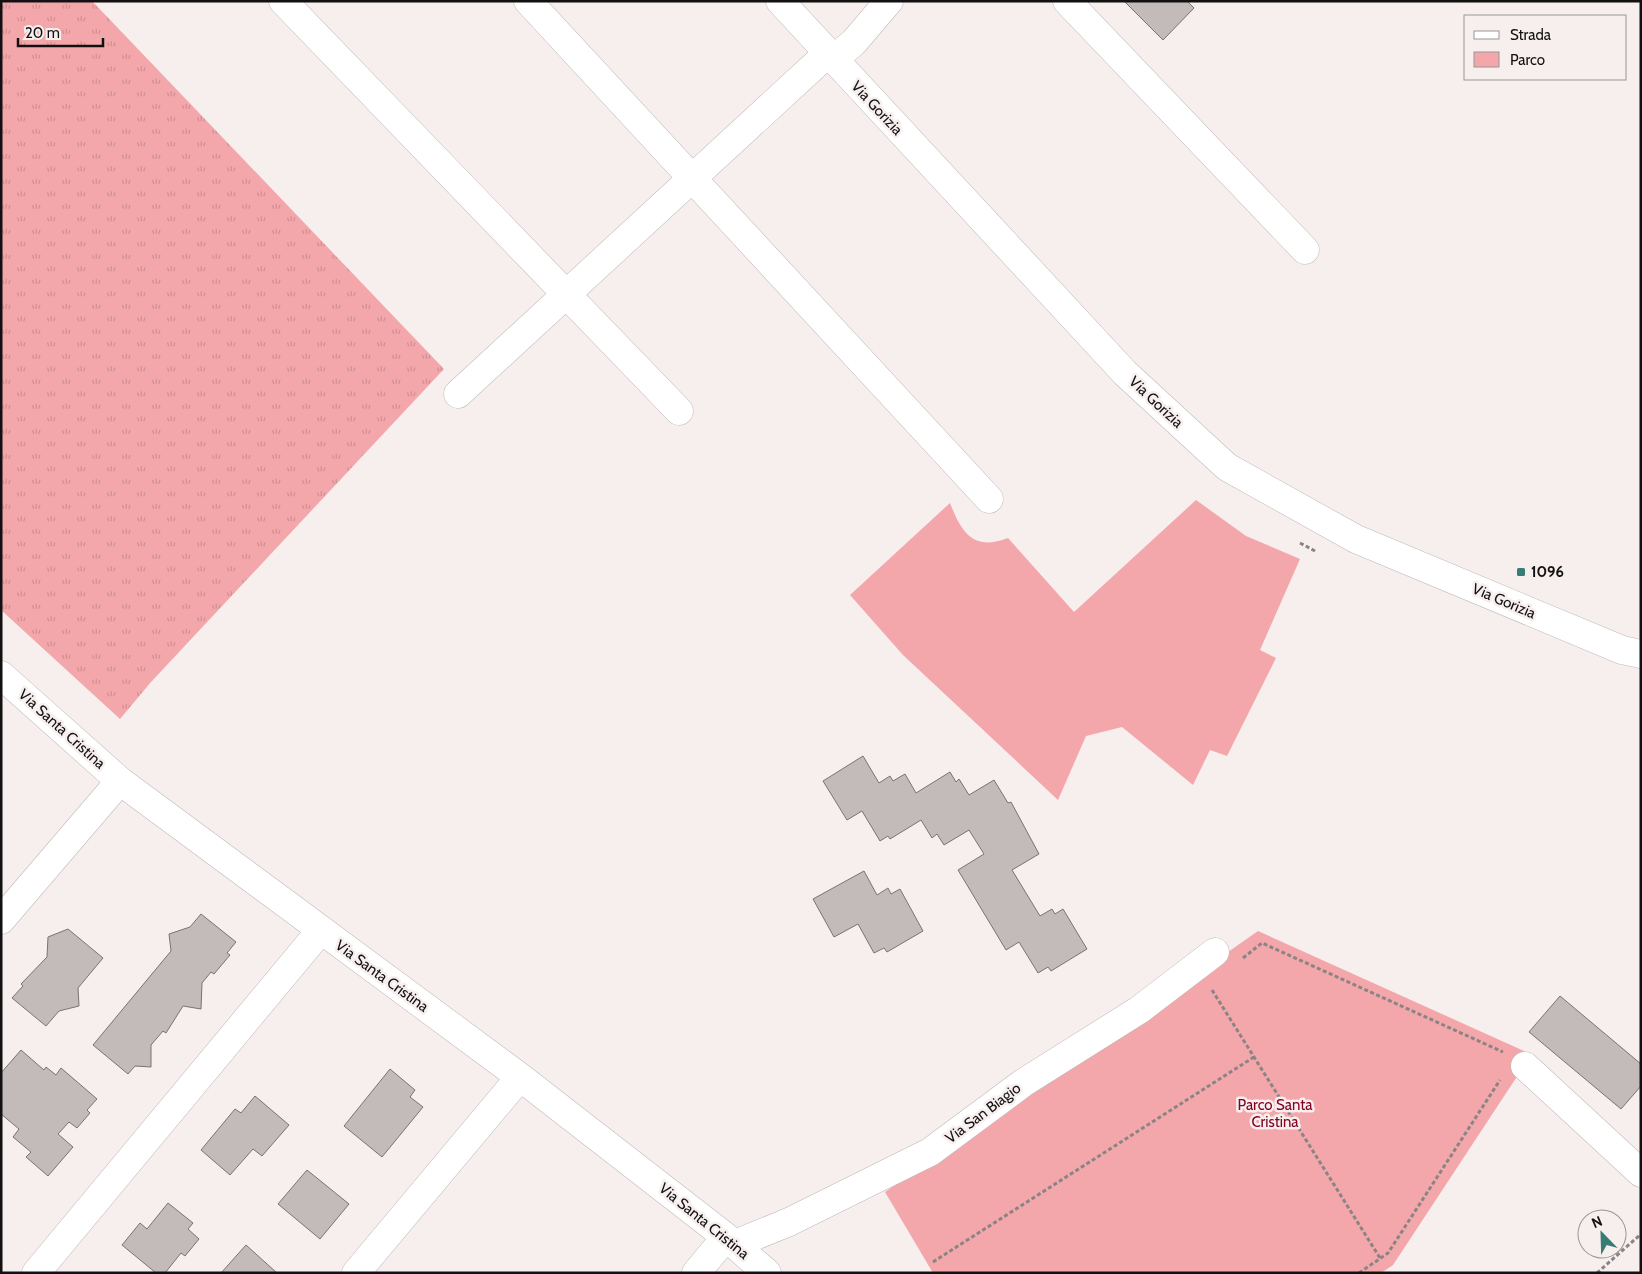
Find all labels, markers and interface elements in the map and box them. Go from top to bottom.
scale bar [18,15,102,47]
legend [1464,15,1627,80]
text: 20 m [25,24,60,42]
text: Strada [1510,26,1552,44]
text: Parco [1510,51,1545,69]
street label: Via Gorizia [848,77,907,139]
street label: Via Gorizia [1125,373,1187,432]
place label: 1096 [1531,563,1564,581]
marker: 1096 [1515,566,1527,578]
street label: Via Gorizia [1470,580,1539,623]
street label: Via Santa Cristina [15,685,110,773]
street label: Via Santa Cristina [332,936,433,1016]
street label: Via San Biagio [942,1079,1024,1147]
park label: Parco Santa Cristina [1238,1096,1313,1131]
street label: Via Santa Cristina [655,1179,753,1263]
north arrow [1577,1209,1627,1259]
text: N [1589,1212,1605,1232]

